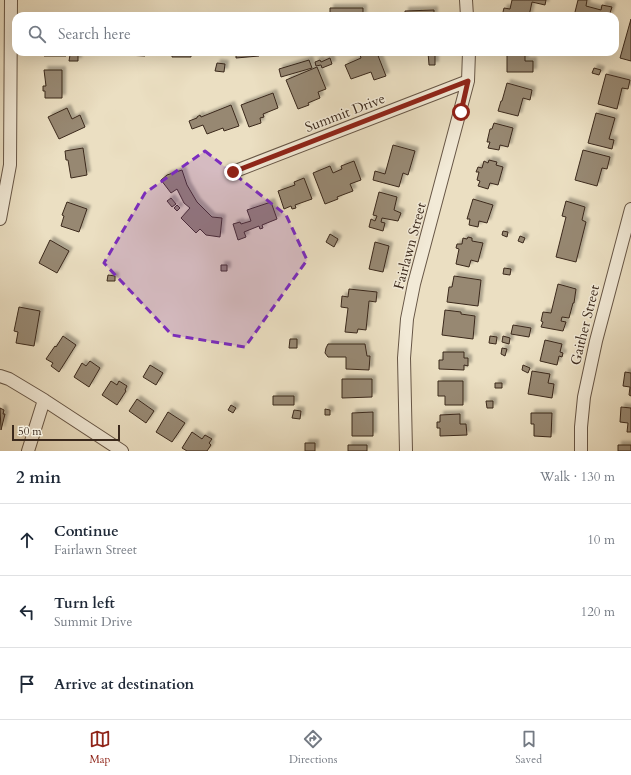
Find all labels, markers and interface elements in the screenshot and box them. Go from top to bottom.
search box [12,12,619,56]
icon: search [26,23,48,45]
text: Search here [58,24,131,44]
street label: Summit Drive [302,89,388,137]
route start [452,103,470,121]
route end [224,163,242,181]
street label: Fairlawn Street [389,200,431,292]
street label: Gaither Street [566,282,604,367]
scale bar [12,423,120,442]
text: 50 m [18,424,42,439]
text: 2 min [16,466,61,489]
text: Walk · 130 m [540,468,615,486]
text: Continue [54,521,119,541]
icon: ahead [16,529,38,551]
text: 10 m [587,531,615,549]
text: Fairlawn Street [54,541,137,559]
text: Turn left [54,593,115,613]
icon: left [16,601,38,623]
text: 120 m [581,603,615,621]
text: Summit Drive [54,613,132,631]
icon: arrive [16,673,38,695]
text: Arrive at destination [54,674,194,694]
tab: Map [89,728,111,767]
tab: Directions [289,728,337,767]
tab: Saved [515,728,542,767]

